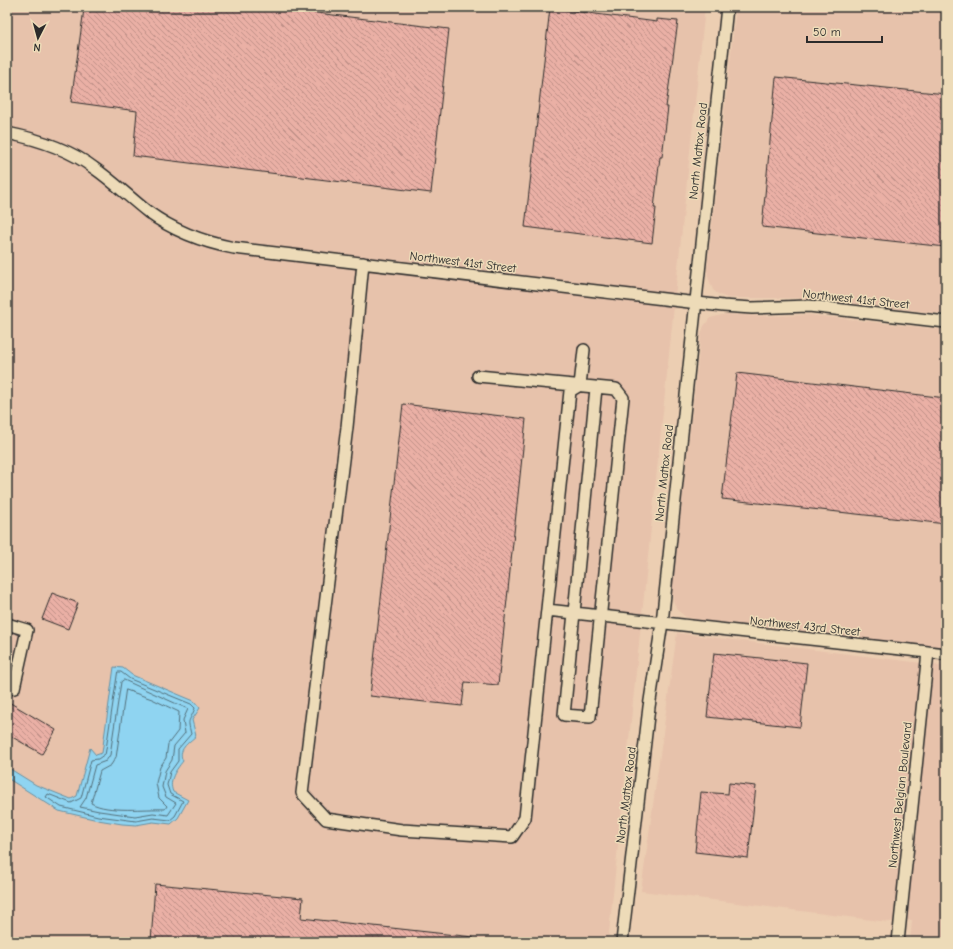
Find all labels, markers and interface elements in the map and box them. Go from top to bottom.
north arrow [18,18,58,58]
scale bar [807,18,882,44]
text: 50 m [813,25,841,39]
text: N [33,41,41,54]
street label: North Mattox Road [686,102,710,200]
street label: Northwest 41st Street [409,249,518,276]
street label: Northwest 41st Street [802,286,911,312]
street label: North Mattox Road [652,424,676,522]
street label: Northwest 43rd Street [749,613,861,639]
street label: Northwest Belgian Boulevard [885,721,915,869]
street label: North Mattox Road [613,746,639,844]

